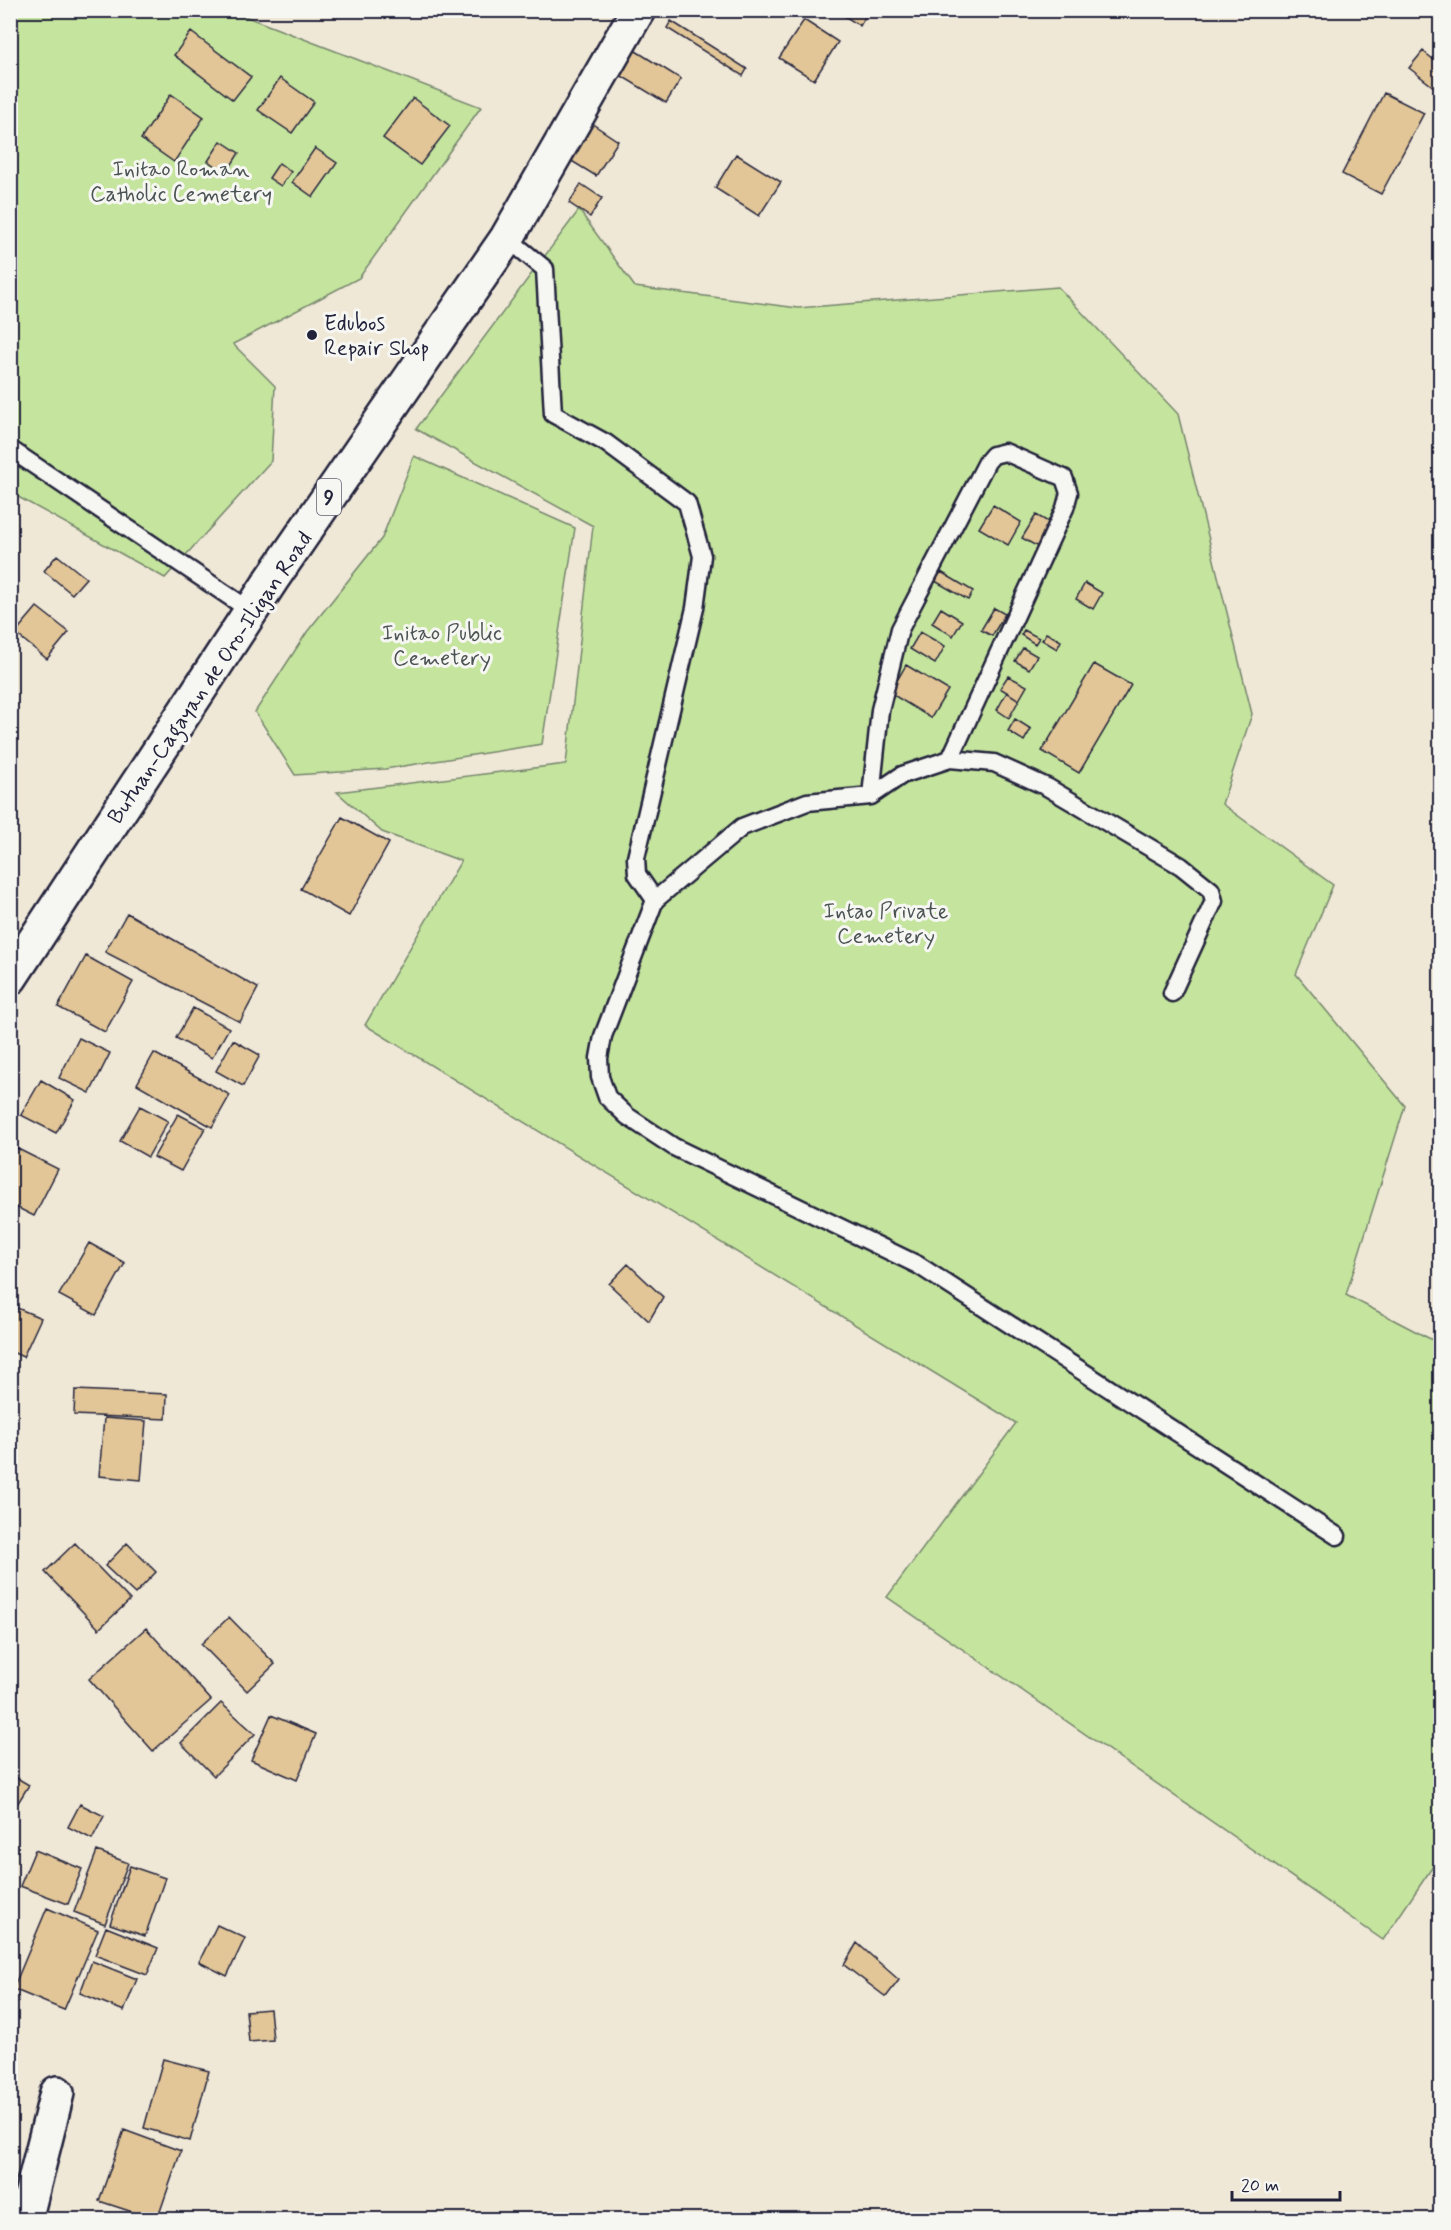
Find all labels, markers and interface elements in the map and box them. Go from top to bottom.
park label: Initao Roman Catholic Cemetery [90,156,272,209]
place label: Edubos Repair Shop [324,310,429,363]
marker: Edubos Repair Shop [305,328,319,342]
road number: 9 [317,479,341,515]
street label: Butuan-Cagayan de Oro-Iligan Road [102,526,322,831]
park label: Initao Public Cemetery [382,620,502,673]
park label: Intao Private Cemetery [824,898,948,951]
scale bar [1232,2164,1340,2202]
text: 20 m [1241,2174,1279,2198]

